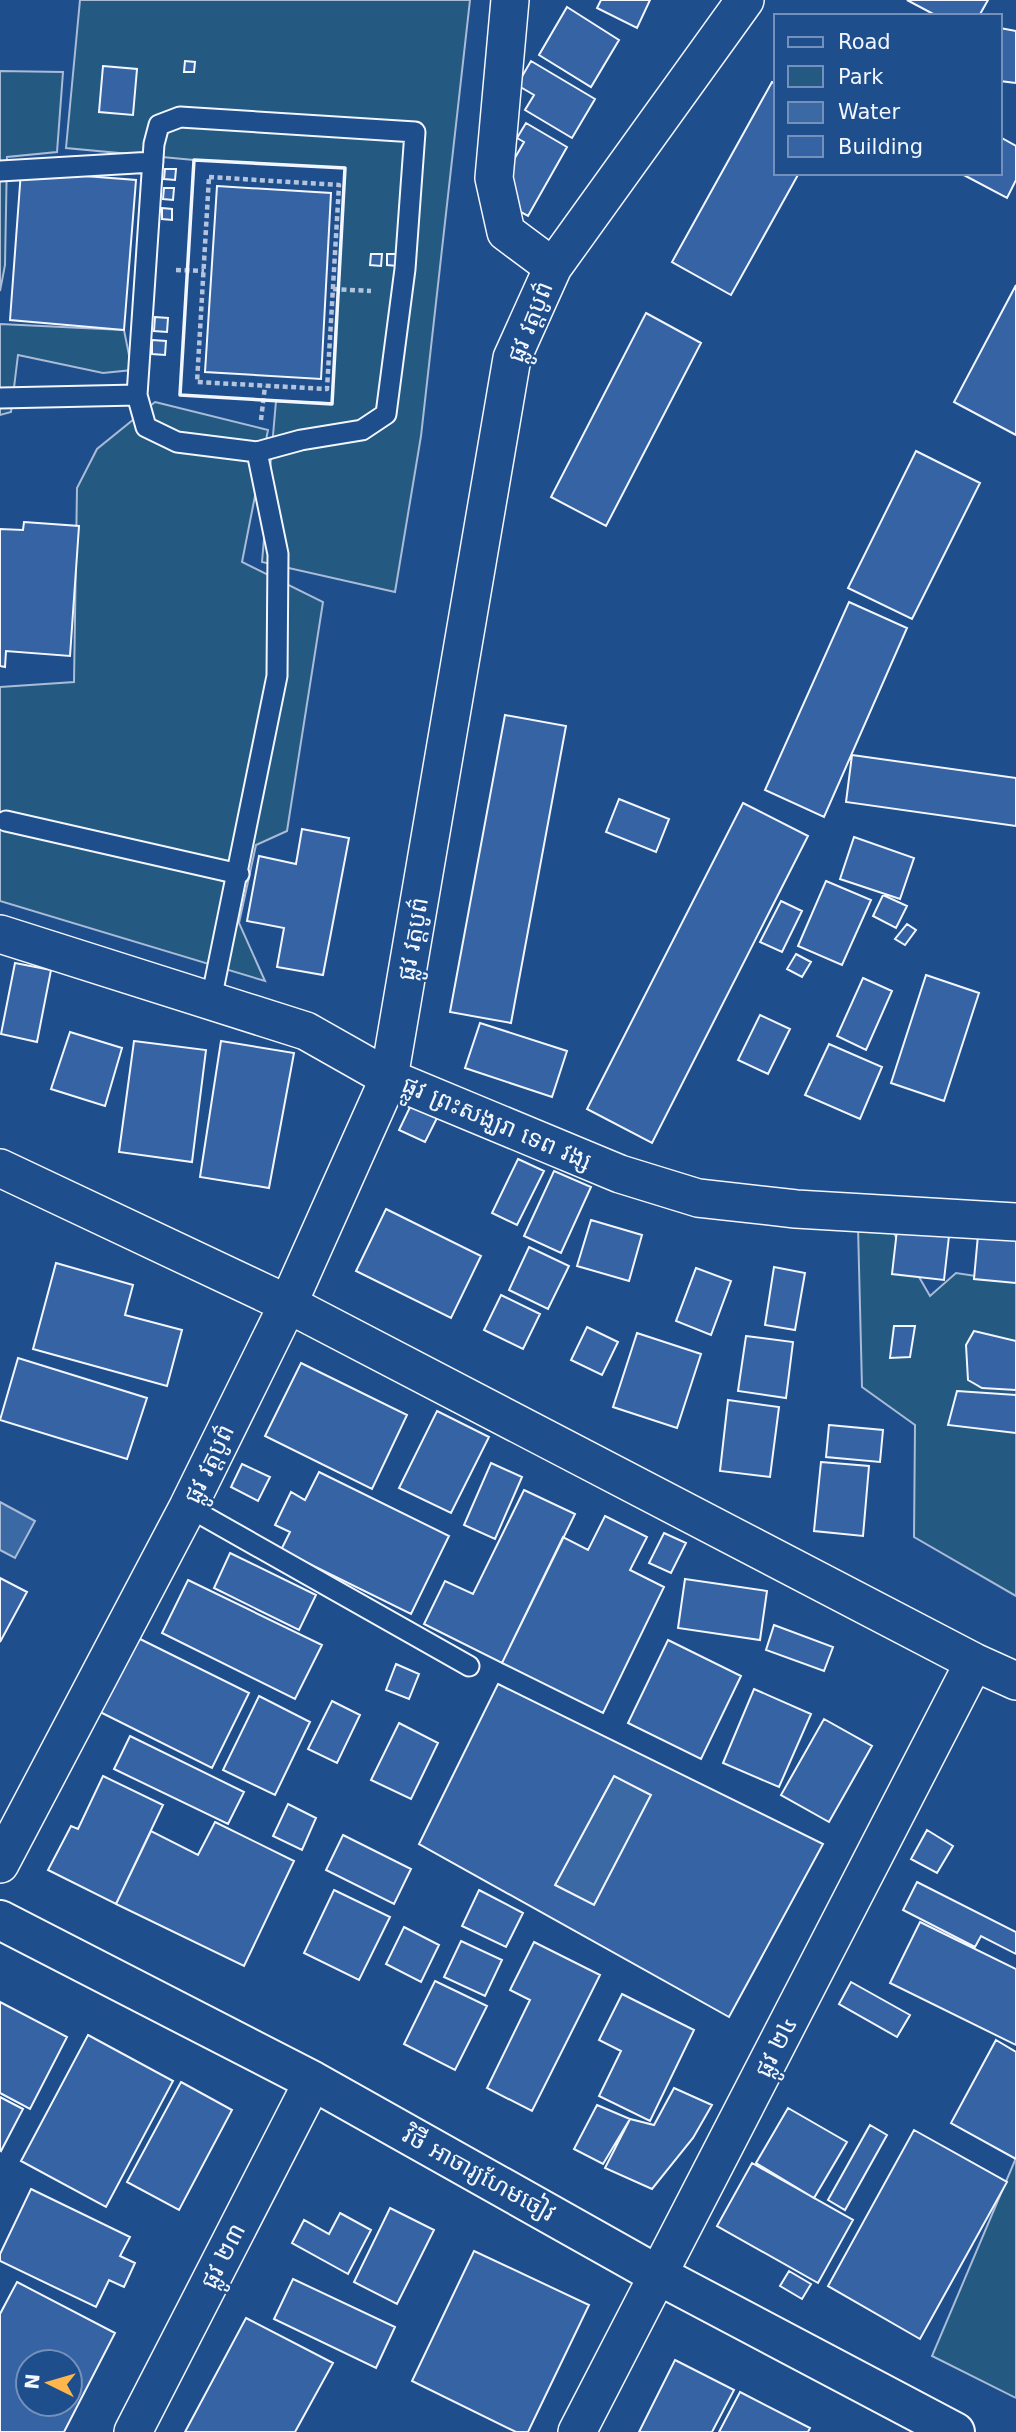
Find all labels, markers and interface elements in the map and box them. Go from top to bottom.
legend [774,14,1002,175]
text: Road [838,30,891,54]
text: Park [838,65,884,89]
text: Water [838,100,900,124]
text: Building [838,135,923,159]
street label: ផ្លូវ វត្តបូព៌ [501,278,566,369]
street label: ផ្លូវ វត្តបូព៌ [392,895,442,984]
street label: ផ្លូវ ព្រះសង្ឃរា ទេព វង្ស [395,1070,596,1183]
street label: ផ្លូវ វត្តបូព៌ [178,1420,247,1512]
street label: ផ្លូវ ២៤ [749,2012,810,2086]
street label: វិថី អាចារ្យហែមចៀវ [397,2118,561,2227]
street label: ផ្លូវ ២៣ [195,2219,258,2297]
north arrow [14,2348,84,2418]
text: N [20,2373,44,2390]

